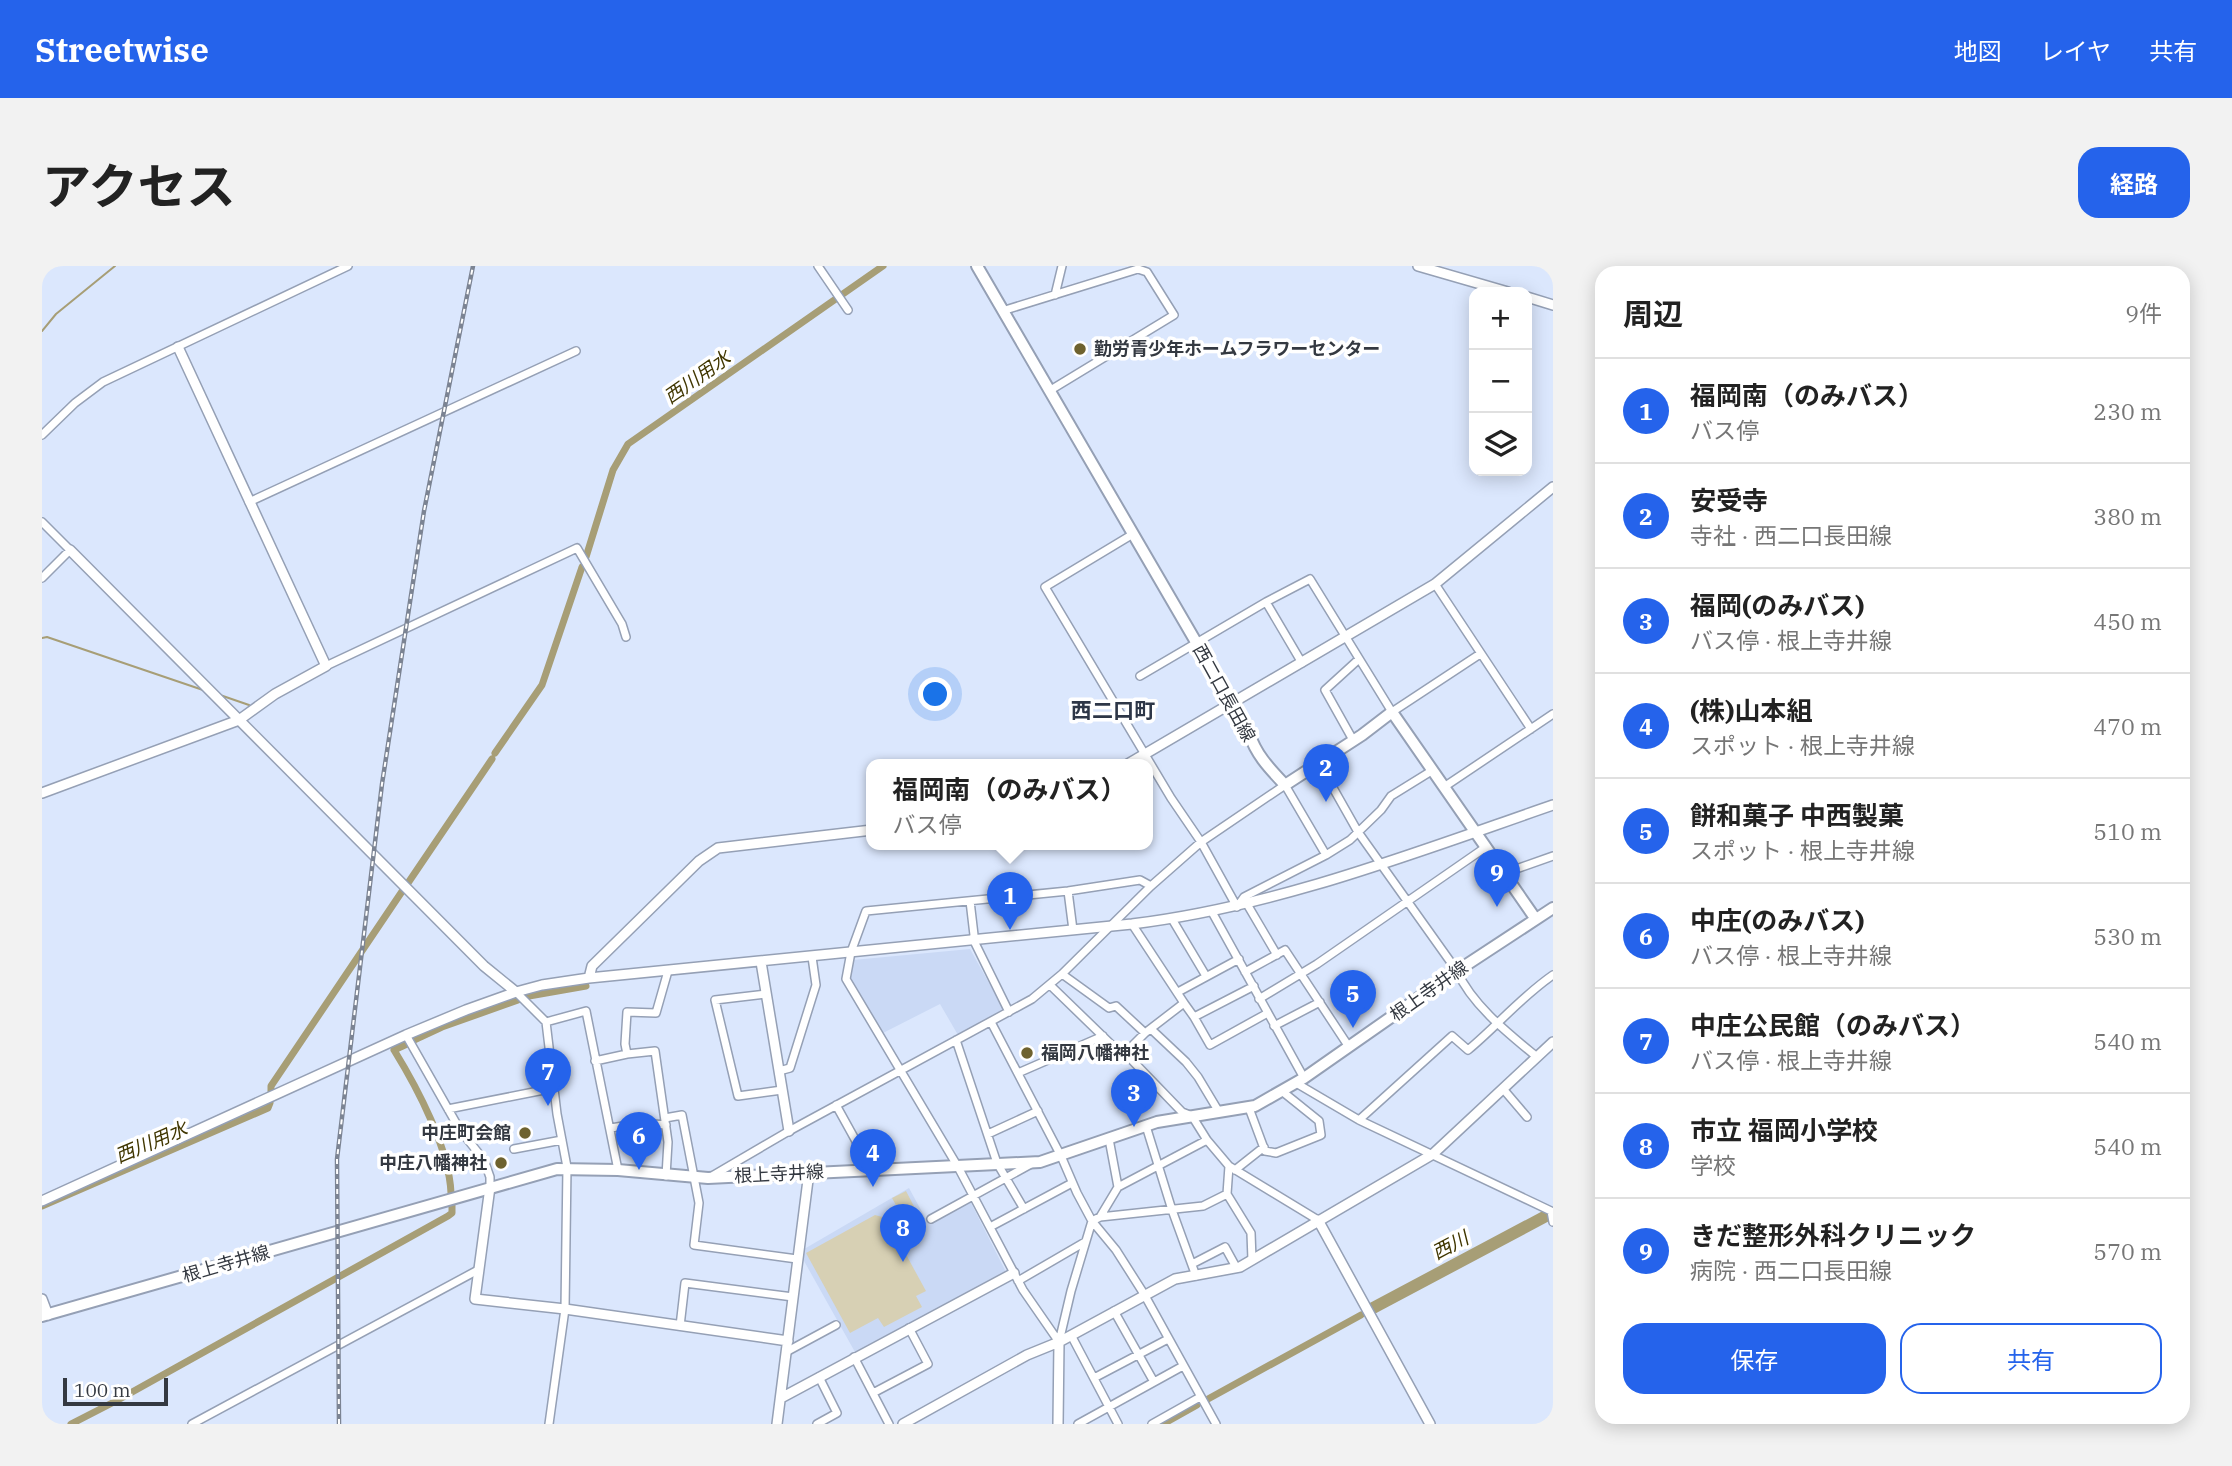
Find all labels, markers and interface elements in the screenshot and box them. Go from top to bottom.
text: Streetwise [35,28,209,71]
text: 地図 [1954,35,2002,67]
text: レイヤ [2040,35,2111,67]
text: 共有 [2149,35,2197,67]
button: 経路 [2078,147,2190,218]
text: アクセス [42,154,236,217]
map controls [1469,287,1532,476]
button: + [1469,287,1532,350]
text: 周辺 [1623,294,1683,333]
text: 9件 [2125,298,2162,328]
place label: 勤労青少年ホームフラワーセンター [1094,337,1380,360]
marker: 勤労青少年ホームフラワーセンター [1072,341,1088,357]
water label: 西川用水 [659,344,737,409]
button: − [1469,350,1532,413]
text: 福岡南（のみバス） [1690,378,1924,412]
text: 1 [1639,396,1653,426]
text: 230 m [2093,396,2162,426]
button: layers [1469,413,1532,476]
text: バス停 [1690,415,1759,445]
text: 安受寺 [1690,483,1768,517]
text: 2 [1639,501,1653,531]
text: 380 m [2093,501,2162,531]
text: 寺社 · 西二口長田線 [1690,520,1892,550]
text: 福岡(のみバス) [1690,588,1864,622]
text: 3 [1639,606,1653,636]
text: 450 m [2093,606,2162,636]
text: バス停 · 根上寺井線 [1690,625,1892,655]
street label: 西二口長田線 [1188,640,1261,746]
your location [918,677,952,711]
text: (株)山本組 [1690,693,1812,727]
district label: 西二口町 [1071,696,1155,724]
text: 4 [1639,711,1653,741]
text: 470 m [2093,711,2162,741]
text: スポット · 根上寺井線 [1690,730,1915,760]
pin: 2 [1303,744,1349,802]
popup [866,759,1153,850]
text: 福岡南（のみバス） [892,772,1127,806]
text: 餅和菓子 中西製菓 [1690,798,1904,832]
text: バス停 [892,809,961,839]
text: 5 [1639,816,1653,846]
text: 510 m [2093,816,2162,846]
text: スポット · 根上寺井線 [1690,835,1915,865]
pin: 9 [1474,849,1520,907]
pin: 1 [987,872,1033,930]
text: 中庄(のみバス) [1690,903,1864,937]
text: 6 [1639,921,1653,951]
text: 530 m [2093,921,2162,951]
text: バス停 · 根上寺井線 [1690,940,1892,970]
street label: 根上寺井線 [1385,955,1472,1026]
pin: 5 [1330,970,1376,1028]
text: 中庄公民館（のみバス） [1690,1008,1976,1042]
text: 7 [1639,1026,1653,1056]
text: 540 m [2093,1026,2162,1056]
place label: 福岡八幡神社 [1041,1041,1149,1064]
marker: 福岡八幡神社 [1019,1045,1035,1061]
text: バス停 · 根上寺井線 [1690,1045,1892,1075]
pin: 7 [525,1048,571,1106]
pin: 3 [1111,1069,1157,1127]
pin: 6 [616,1112,662,1170]
text: 市立 福岡小学校 [1690,1113,1878,1147]
water label: 西川用水 [111,1115,193,1168]
place label: 中庄町会館 [421,1121,511,1144]
marker: 中庄町会館 [517,1125,533,1141]
pin: 4 [850,1129,896,1187]
text: 8 [1639,1131,1653,1161]
text: 540 m [2093,1131,2162,1161]
text: 学校 [1690,1150,1736,1180]
place label: 中庄八幡神社 [379,1151,487,1174]
marker: 中庄八幡神社 [493,1155,509,1171]
street label: 根上寺井線 [733,1160,825,1187]
pin: 8 [880,1204,926,1262]
text: きだ整形外科クリニック [1690,1218,1976,1252]
water label: 西川 [1428,1225,1474,1265]
text: 9 [1639,1236,1653,1266]
text: 570 m [2093,1236,2162,1266]
street label: 根上寺井線 [179,1240,272,1287]
text: 病院 · 西二口長田線 [1690,1255,1892,1285]
button: 保存 [1623,1323,1886,1394]
button: 共有 [1900,1323,2162,1394]
scale bar [63,1375,168,1407]
text: 100 m [74,1378,131,1402]

